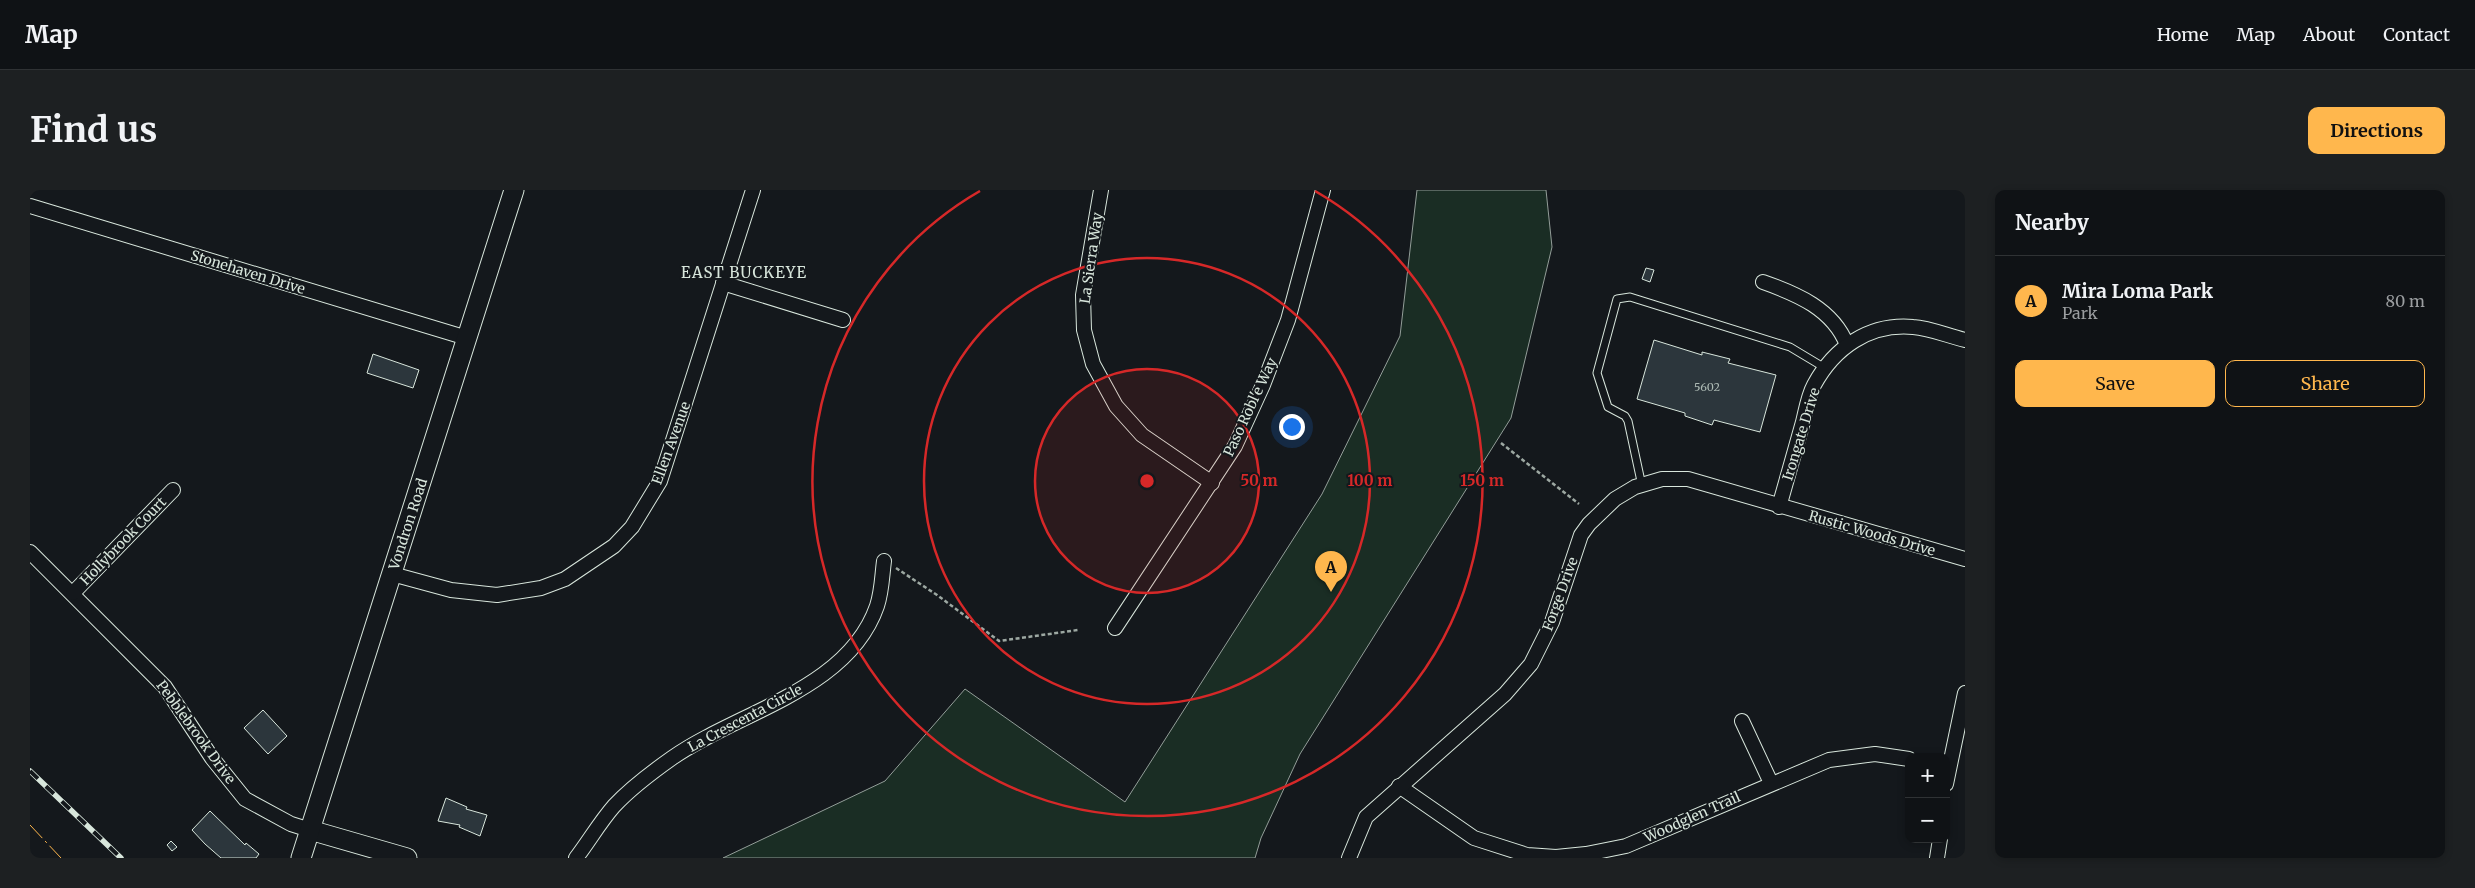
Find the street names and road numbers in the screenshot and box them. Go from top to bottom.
street label: La Sierra Way [1076,210,1106,305]
street label: Stonehaven Drive [189,246,307,298]
street label: Paso Robl'e Way [1219,354,1281,459]
street label: Irongate Drive [1778,385,1824,483]
street label: Ellen Avenue [648,399,694,487]
street label: Vondron Road [384,475,431,573]
street label: Hollybrook Court [76,493,170,589]
street label: Rustic Woods Drive [1807,506,1937,560]
street label: Forge Drive [1538,555,1582,633]
street label: Pebblebrook Drive [152,677,240,787]
street label: La Crescenta Circle [685,680,805,756]
street label: Woodglen Trail [1640,787,1744,847]

